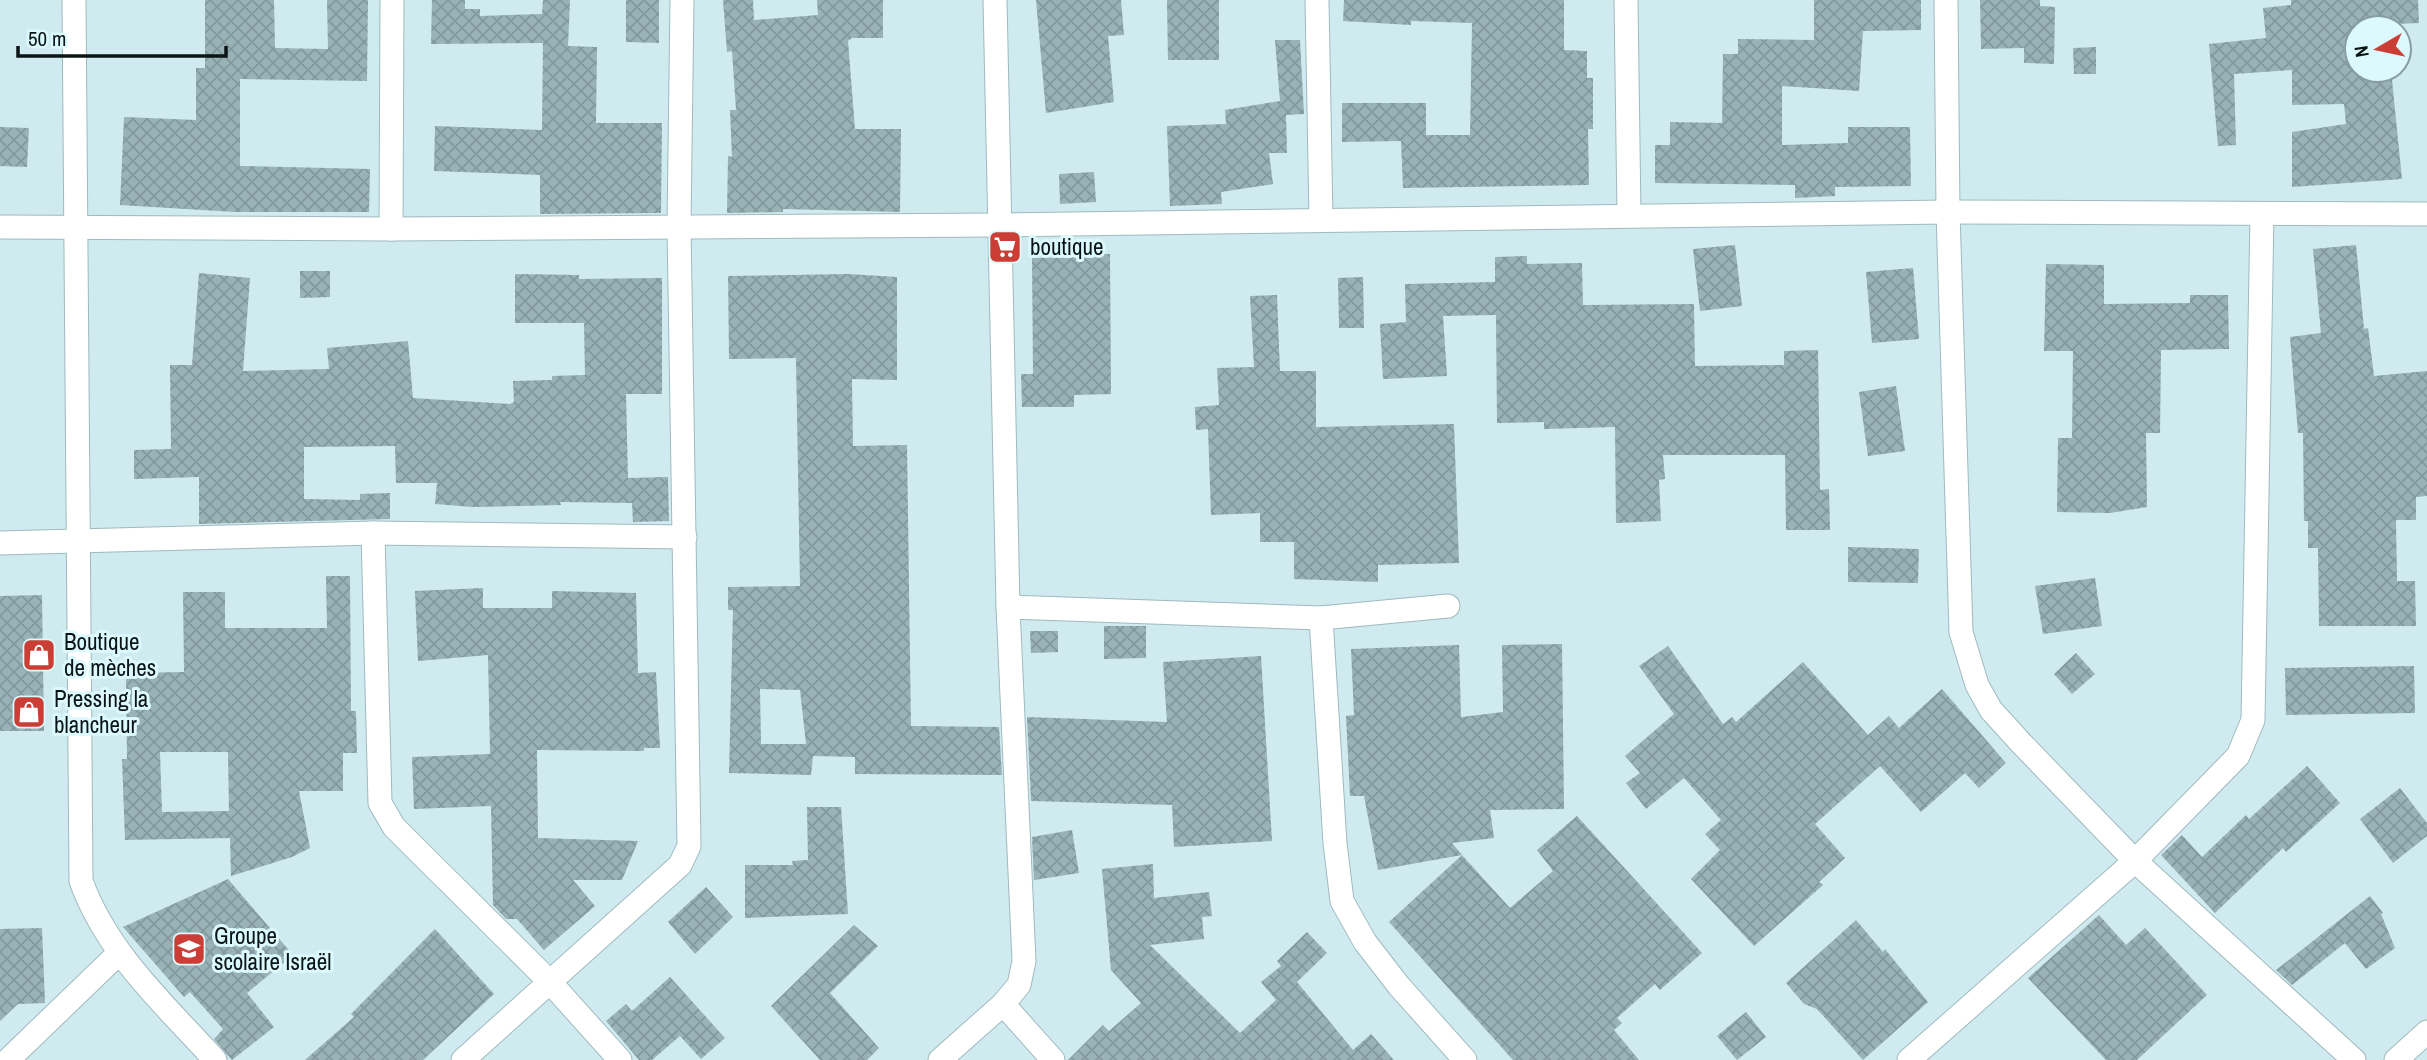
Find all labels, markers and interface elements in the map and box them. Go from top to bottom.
scale bar [18,14,226,58]
north arrow [2343,14,2413,84]
text: 50 m [28,24,66,53]
text: N [2347,44,2375,59]
supermarket icon: boutique [986,228,1024,266]
place label: boutique [1030,231,1103,262]
place label: Boutique de mèches [64,626,156,683]
shop icon: Boutique de mèches [20,636,58,674]
place label: Pressing la blancheur [54,683,149,740]
shop icon: Pressing la blancheur [10,693,48,731]
place label: Groupe scolaire Israël [214,920,331,977]
school or university icon: Groupe scolaire Israël [170,930,208,968]

